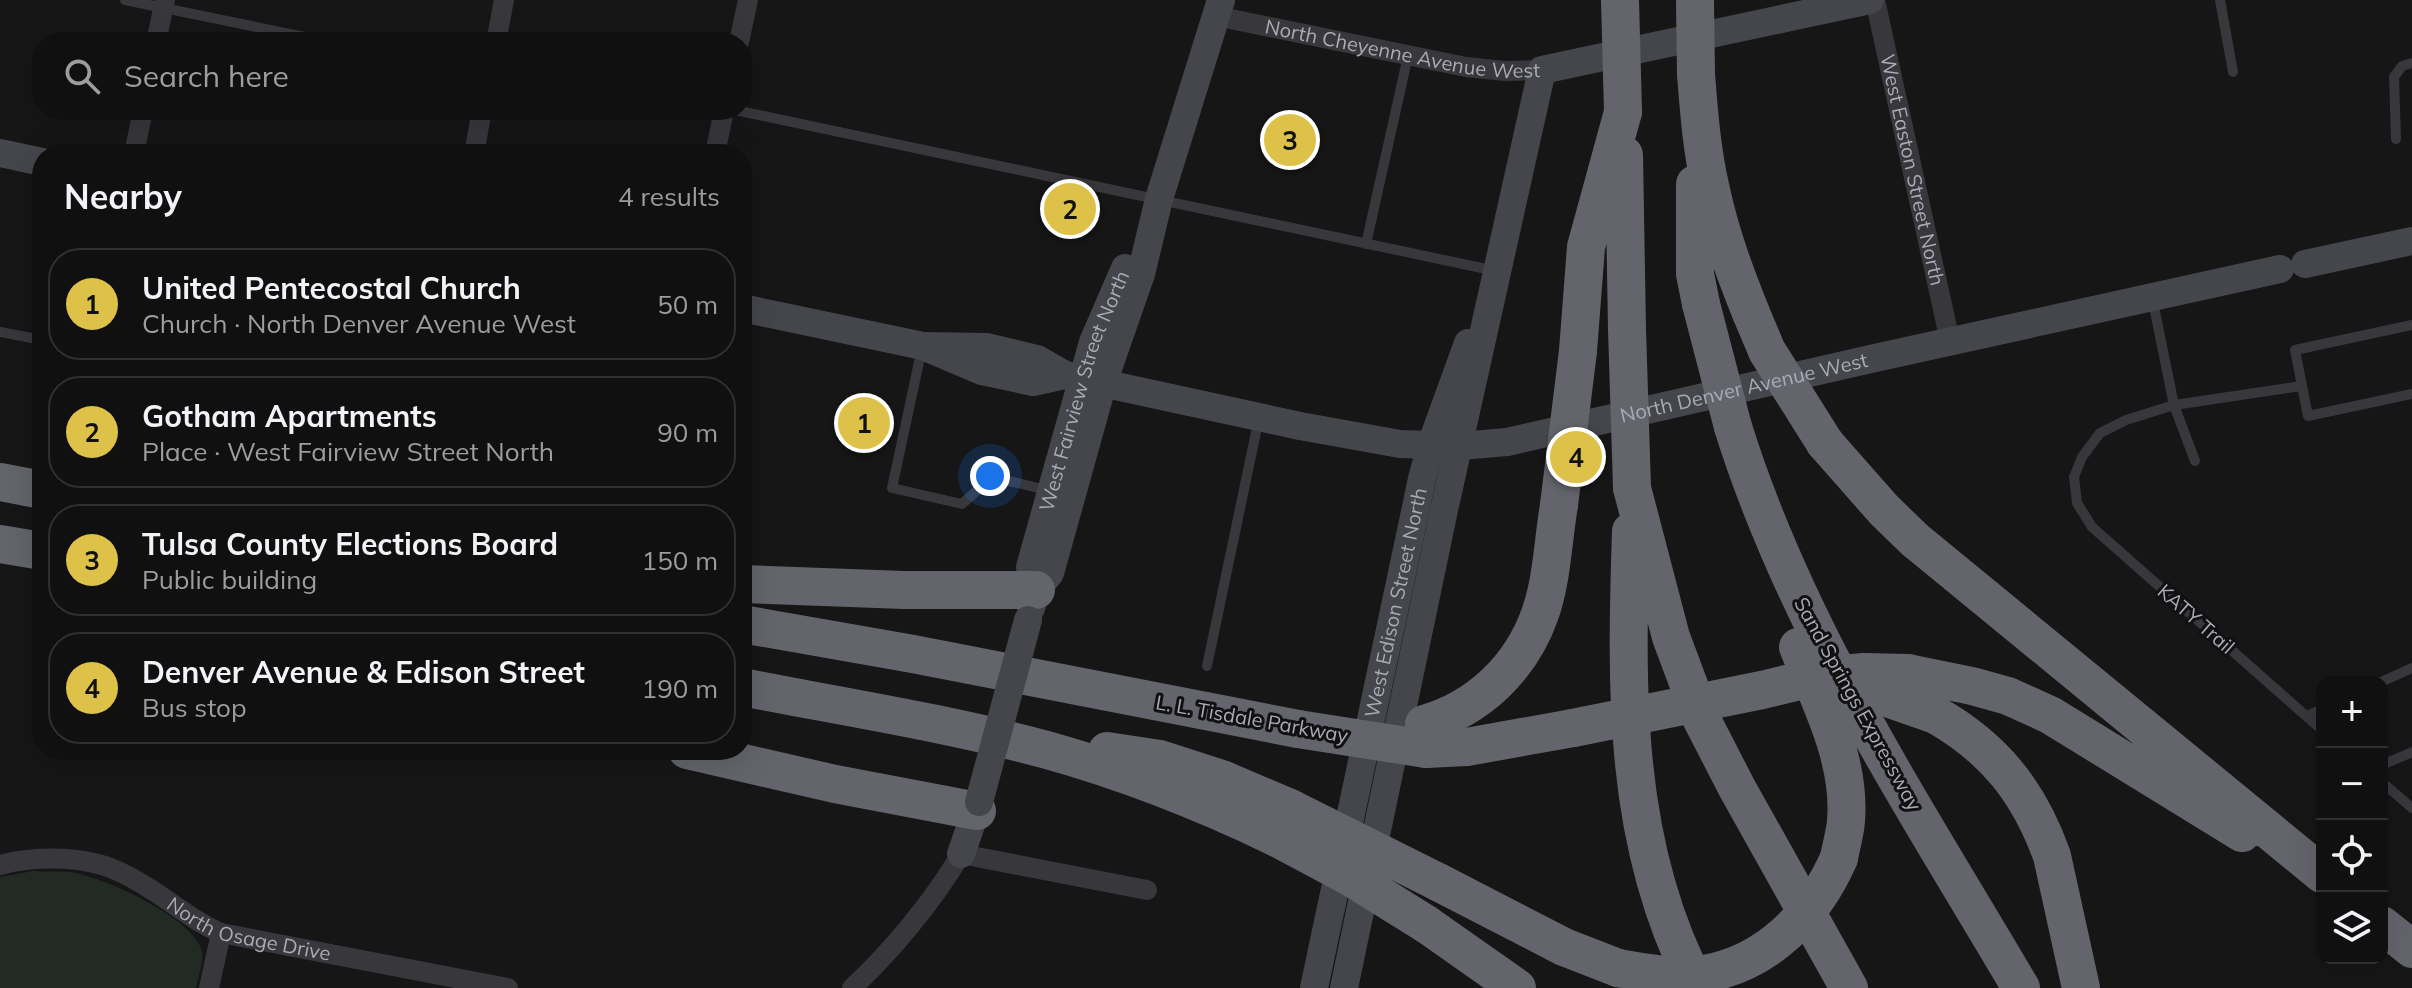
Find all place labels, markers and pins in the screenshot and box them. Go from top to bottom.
pin: 3 [1264,110,1316,170]
pin: 2 [1044,179,1096,239]
pin: 1 [838,393,890,453]
pin: 4 [1550,427,1602,487]

